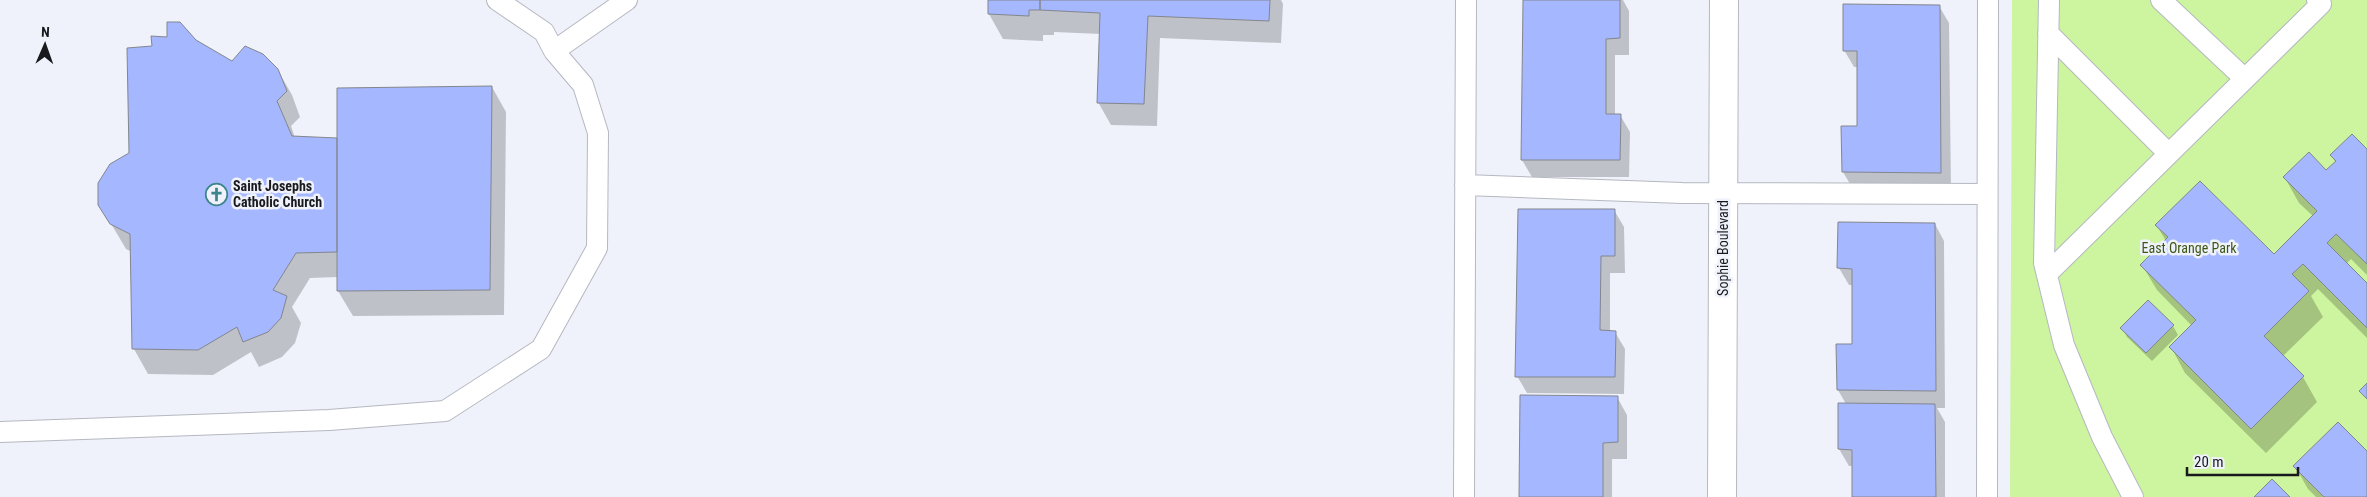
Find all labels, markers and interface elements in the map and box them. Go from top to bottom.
north arrow [20,20,70,70]
text: N [41,24,50,40]
place label: Saint Josephs Catholic Church [233,178,322,210]
church icon: Saint Josephs Catholic Church [205,182,229,206]
street label: Sophie Boulevard [1715,200,1731,296]
park label: East Orange Park [2142,240,2237,256]
scale bar [2187,444,2298,476]
text: 20 m [2194,453,2224,471]

